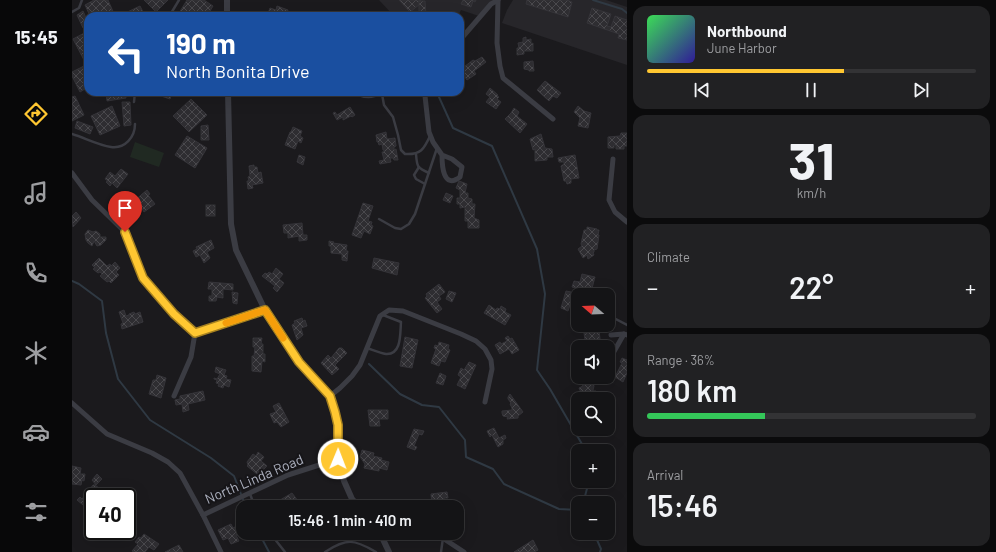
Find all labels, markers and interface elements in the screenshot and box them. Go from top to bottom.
text: Northbound [707,22,787,40]
text: 15:45 [14,26,58,48]
text: 190 m [166,26,236,60]
icon: left [100,28,152,80]
text: June Harbor [707,40,777,56]
text: North Bonita Drive [166,60,309,82]
icon: previous [691,79,713,101]
icon: pause [800,79,822,101]
icon: next [910,79,932,101]
icon: directions [22,100,50,128]
text: 31 [788,128,835,190]
icon: music [22,179,50,207]
text: km/h [797,185,826,201]
pin [108,191,142,232]
icon: arrive [114,197,136,219]
text: Climate [647,249,690,265]
icon: phone [22,259,50,287]
text: 22° [789,269,834,305]
text: − [647,274,658,300]
text: + [965,274,976,300]
north arrow [571,288,615,332]
map controls [571,288,615,540]
icon: climate [22,339,50,367]
button: sound [571,340,615,384]
text: Range · 36% [647,352,715,368]
text: 180 km [647,372,737,408]
button: search [571,392,615,436]
icon: car [22,418,50,446]
position arrow [317,438,359,480]
button: + [571,444,615,488]
street label: North Linda Road [202,450,306,507]
text: Arrival [647,467,683,483]
text: 15:46 [647,487,718,523]
speed limit sign: 40 [84,488,136,540]
button: − [571,496,615,540]
icon: filters [22,498,50,526]
text: 15:46 · 1 min · 410 m [288,511,412,529]

